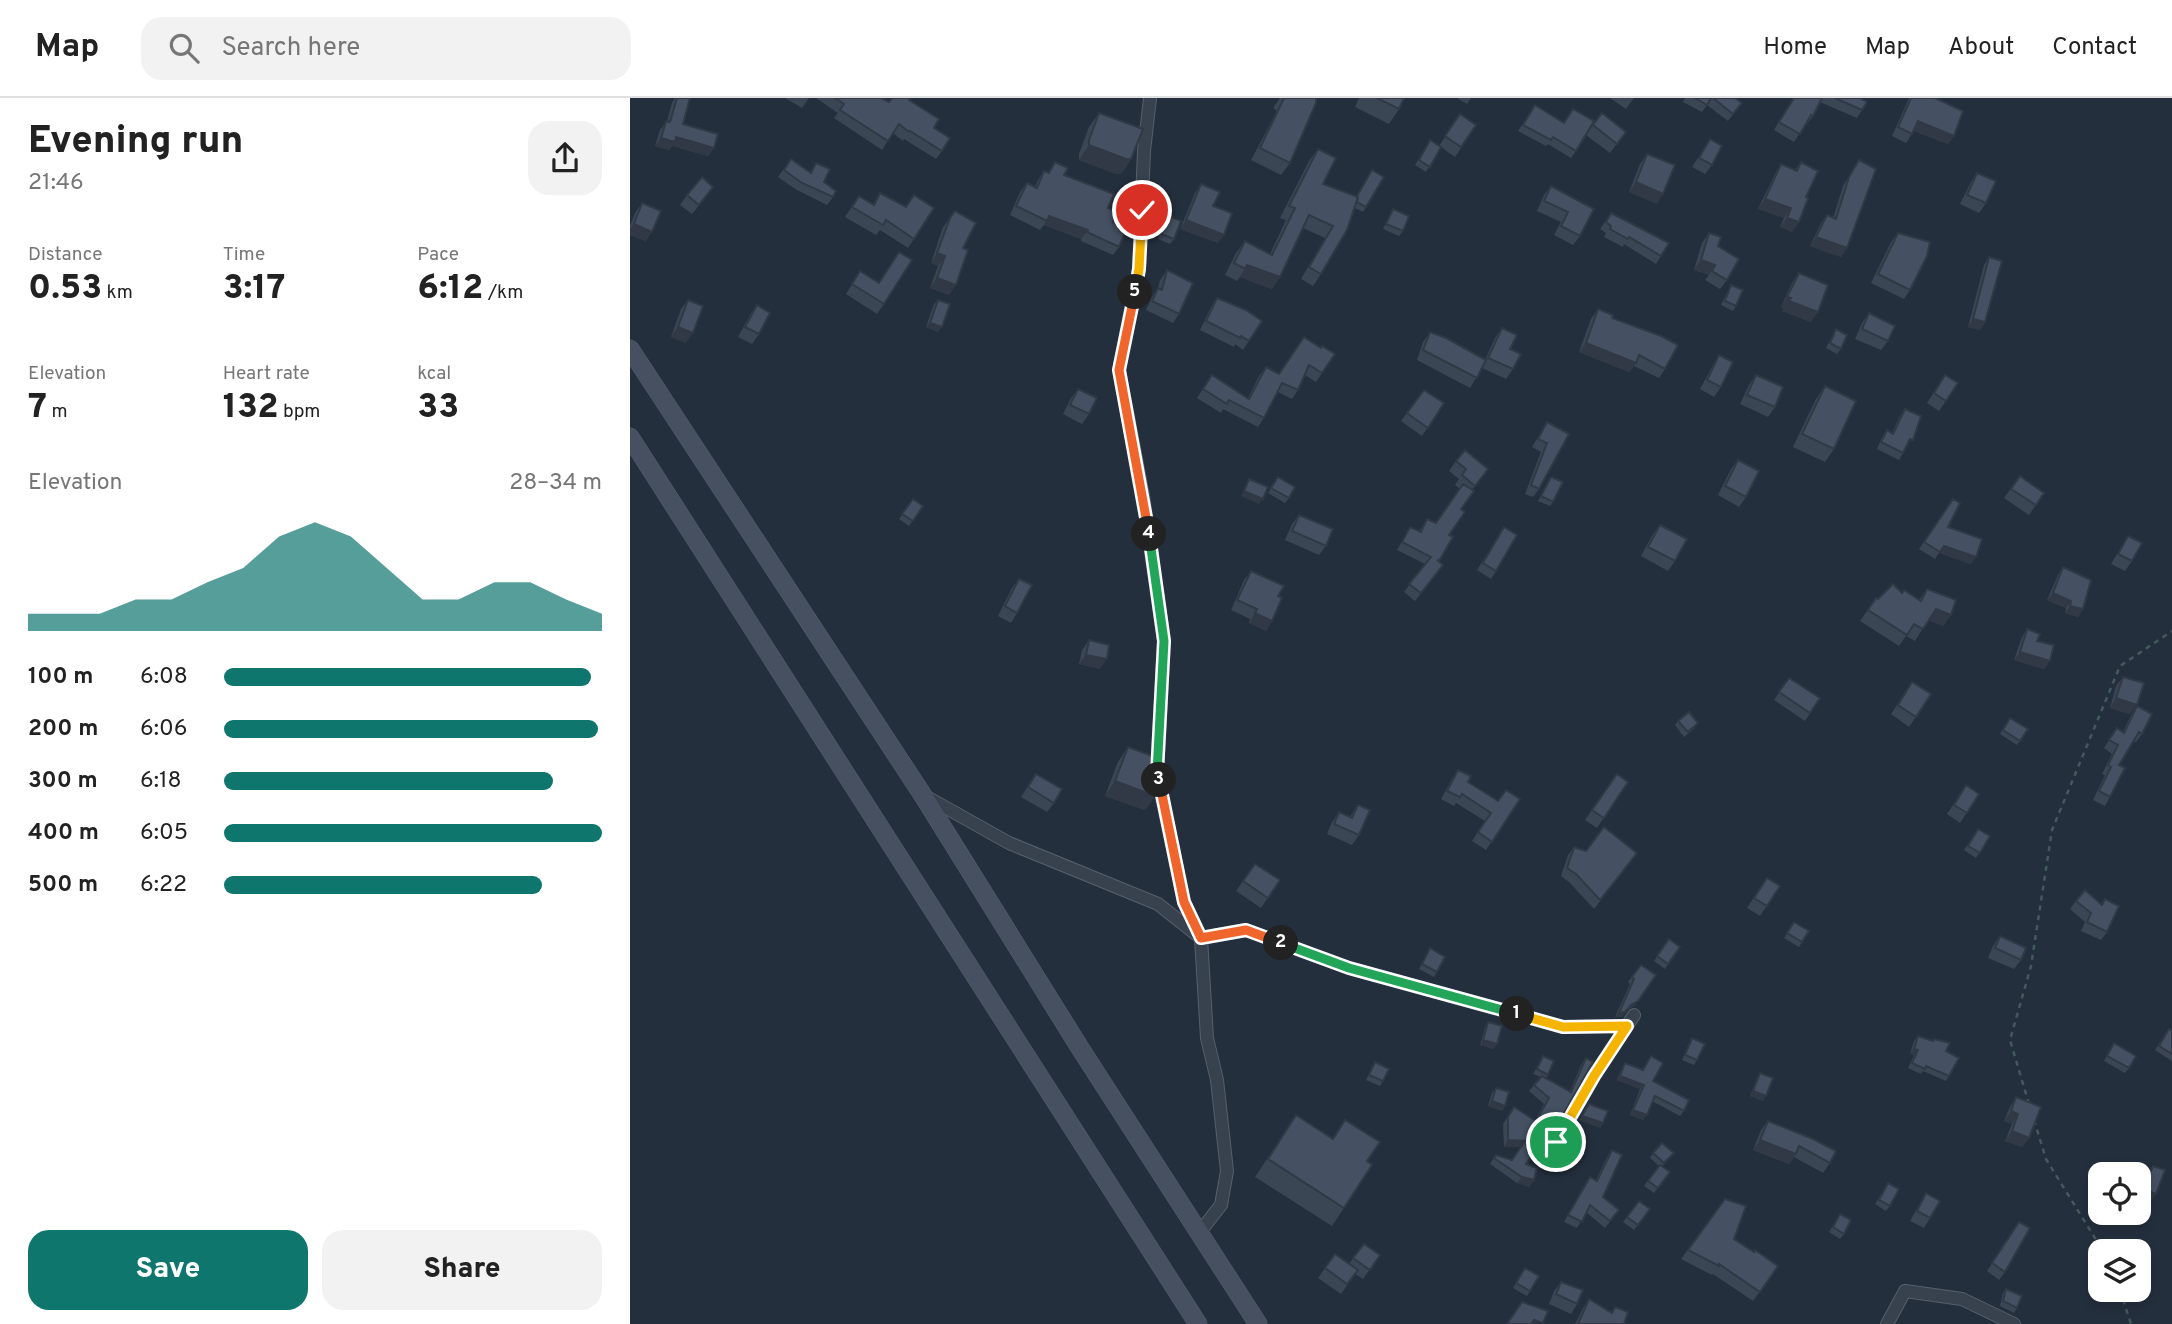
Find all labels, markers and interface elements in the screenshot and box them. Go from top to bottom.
search box [141,17,631,80]
text: Map [35,27,99,69]
icon: search [165,29,203,67]
text: Search here [221,32,360,65]
text: Home [1763,33,1827,63]
text: Map [1865,33,1910,63]
text: About [1948,33,2014,63]
text: Contact [2052,33,2137,63]
text: Evening run [28,118,243,167]
button: share [528,121,602,195]
text: 21:46 [28,169,84,198]
pin [1112,180,1172,240]
icon: check [1123,191,1161,229]
text: Distance [28,243,103,267]
text: Time [223,243,265,267]
text: Pace [417,243,459,267]
text: 0.53 [28,267,102,311]
text: 3:17 [223,267,286,311]
text: 6:12 [417,267,483,311]
pin: 5 [1118,274,1152,310]
text: 5 [1129,279,1140,303]
text: km [102,281,133,305]
text: /km [483,281,523,305]
text: Elevation [28,362,106,386]
text: Heart rate [223,362,310,386]
text: kcal [417,362,451,386]
text: 7 [28,386,47,430]
text: 132 [223,386,279,430]
text: 33 [417,386,459,430]
text: m [47,400,68,424]
text: bpm [279,400,320,424]
text: Elevation [28,469,123,498]
text: 28–34 m [509,469,602,498]
pin: 4 [1132,516,1166,551]
text: 4 [1142,521,1155,545]
text: 100 m [28,663,93,692]
text: 6:08 [140,663,188,692]
text: 200 m [28,715,98,744]
text: 6:06 [140,715,187,744]
pin: 3 [1142,762,1176,798]
text: 300 m [28,767,98,796]
text: 6:18 [140,767,182,796]
text: 3 [1153,767,1164,791]
text: 400 m [28,819,99,848]
text: 6:05 [140,819,188,848]
text: 500 m [28,871,98,900]
text: 6:22 [140,871,187,900]
pin: 2 [1264,926,1298,960]
text: 2 [1275,930,1286,954]
pin: 1 [1500,996,1534,1032]
text: 1 [1513,1001,1520,1025]
pin [1526,1112,1586,1172]
icon: arrive [1537,1123,1575,1161]
map controls [2088,1162,2151,1302]
button: locate [2088,1162,2151,1225]
button: Save [28,1230,308,1310]
button: Share [322,1230,602,1310]
button: layers [2088,1239,2151,1302]

